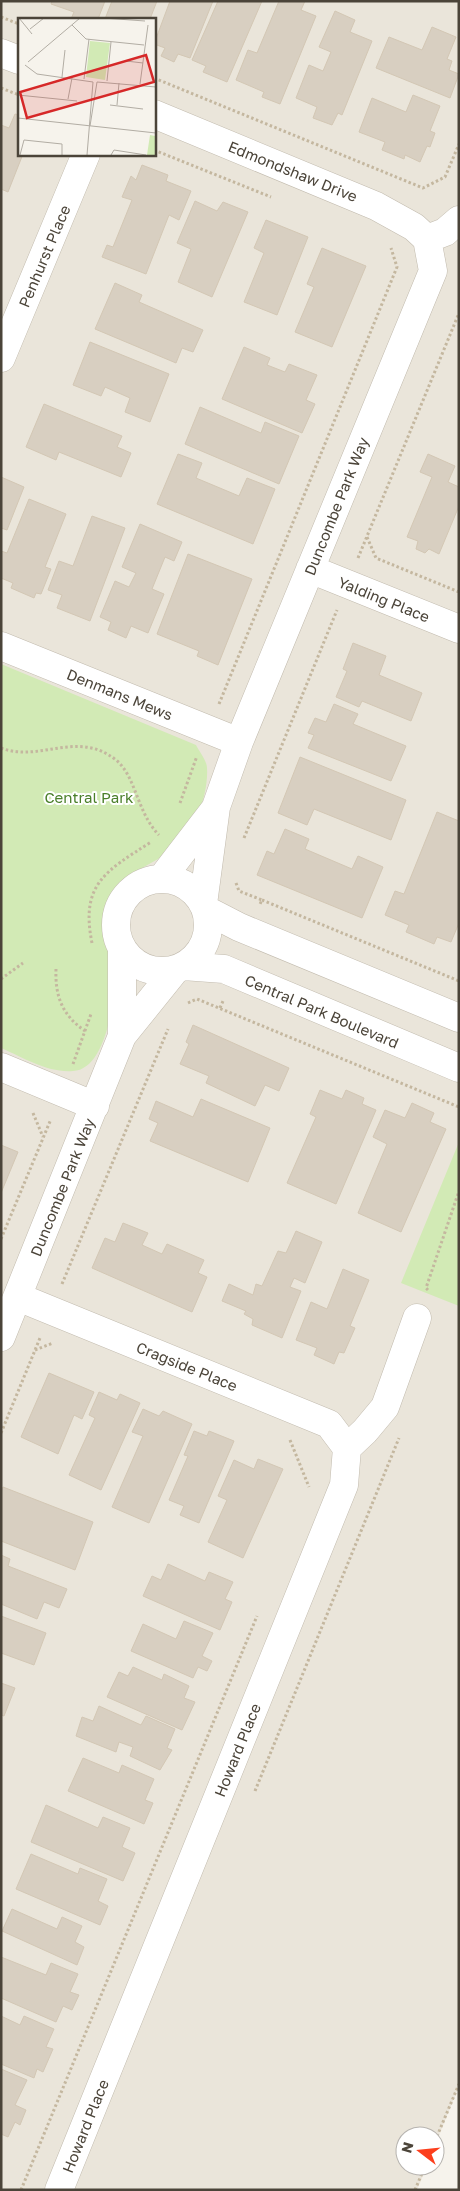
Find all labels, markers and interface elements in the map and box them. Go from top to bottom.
inset map [18,18,155,155]
street label: Edmondshaw Drive [226,137,360,205]
street label: Penhurst Place [14,202,74,310]
street label: Duncombe Park Way [300,434,372,578]
street label: Yalding Place [336,572,433,626]
street label: Denmans Mews [64,665,176,723]
park label: Central Park [44,788,134,806]
street label: Central Park Boulevard [242,970,402,1052]
street label: Duncombe Park Way [26,1115,98,1259]
street label: Cragside Place [134,1338,240,1395]
street label: Howard Place [210,1700,264,1799]
street label: Howard Place [58,2076,112,2175]
north arrow [395,2126,445,2176]
text: N [397,2140,417,2155]

